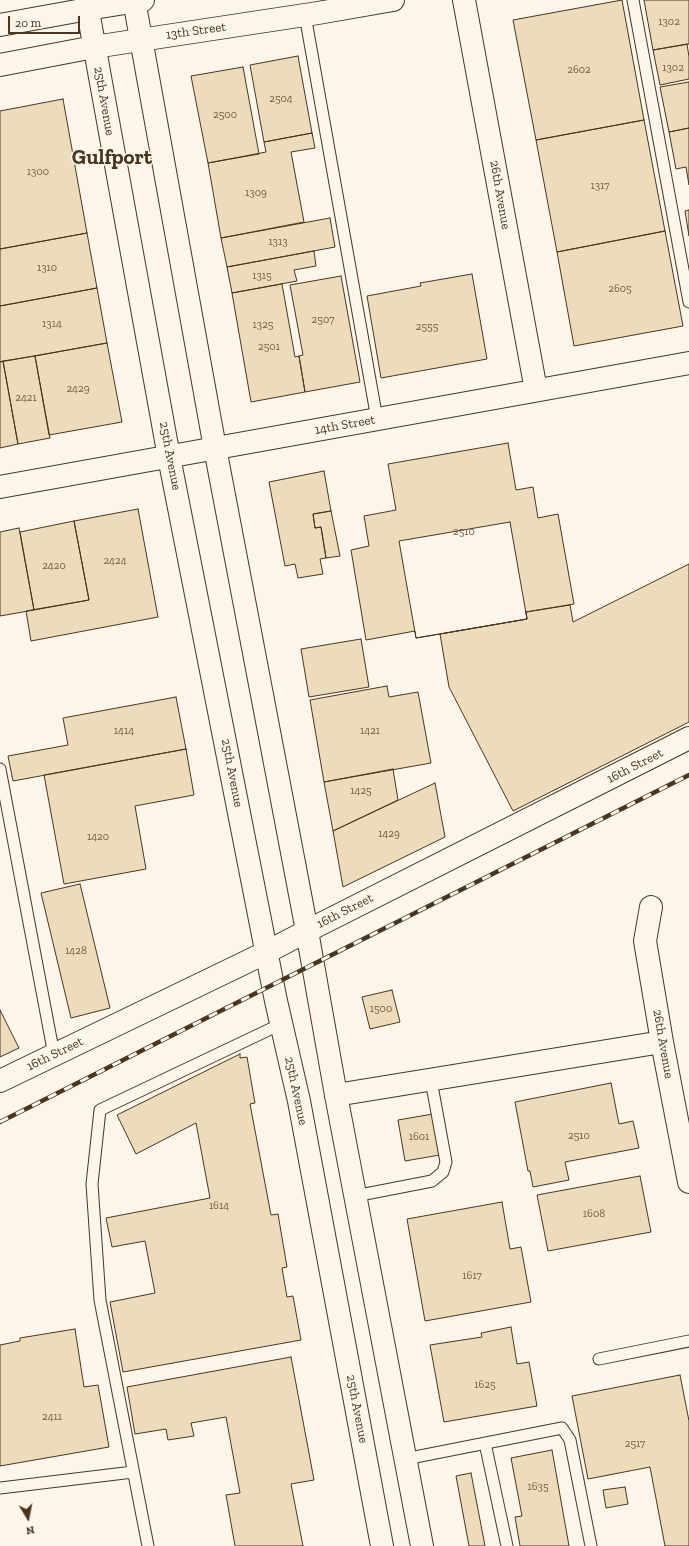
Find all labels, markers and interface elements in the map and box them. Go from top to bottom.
scale bar [10,8,82,34]
house number: 1302 [658,15,680,29]
text: 20 m [15,16,41,30]
street label: 13th Street [165,19,227,43]
house number: 1302 [662,61,684,75]
house number: 2602 [567,63,591,77]
street label: 25th Avenue [90,65,118,137]
house number: 2504 [269,92,293,106]
house number: 2500 [213,108,237,122]
district label: Gulfport [72,145,152,171]
street label: 26th Avenue [486,159,514,231]
house number: 1300 [27,165,49,179]
house number: 1317 [591,179,609,193]
house number: 1309 [245,186,267,200]
house number: 1313 [268,235,288,249]
house number: 1310 [37,261,57,275]
house number: 1315 [252,269,272,283]
house number: 2605 [608,282,632,296]
house number: 2507 [312,313,334,327]
house number: 1314 [42,317,62,331]
house number: 1325 [253,318,273,332]
house number: 2555 [416,320,438,334]
house number: 2501 [258,340,280,354]
house number: 2429 [66,382,90,396]
house number: 2421 [15,391,37,405]
street label: 14th Street [313,412,377,438]
street label: 25th Avenue [156,420,184,492]
house number: 2510 [453,525,475,539]
house number: 2424 [103,554,127,568]
house number: 2420 [42,559,66,573]
house number: 1414 [114,724,134,738]
house number: 1421 [360,724,380,738]
street label: 25th Avenue [218,737,246,809]
street label: 16th Street [604,745,666,787]
house number: 1425 [350,784,372,798]
house number: 1429 [378,827,400,841]
house number: 1420 [87,830,109,844]
street label: 16th Street [314,890,376,932]
house number: 1428 [65,944,87,958]
house number: 1500 [370,1002,392,1016]
street label: 26th Avenue [649,1008,677,1080]
street label: 16th Street [24,1034,86,1074]
street label: 25th Avenue [281,1055,311,1127]
house number: 2510 [568,1129,590,1143]
house number: 1601 [409,1130,429,1144]
house number: 1614 [209,1199,229,1213]
house number: 1608 [583,1207,605,1221]
house number: 1617 [462,1269,482,1283]
street label: 25th Avenue [343,1373,371,1445]
house number: 1625 [474,1378,496,1392]
house number: 2411 [42,1410,62,1424]
house number: 2517 [625,1437,645,1451]
house number: 1635 [527,1480,549,1494]
north arrow [8,1498,48,1538]
text: N [25,1523,35,1537]

